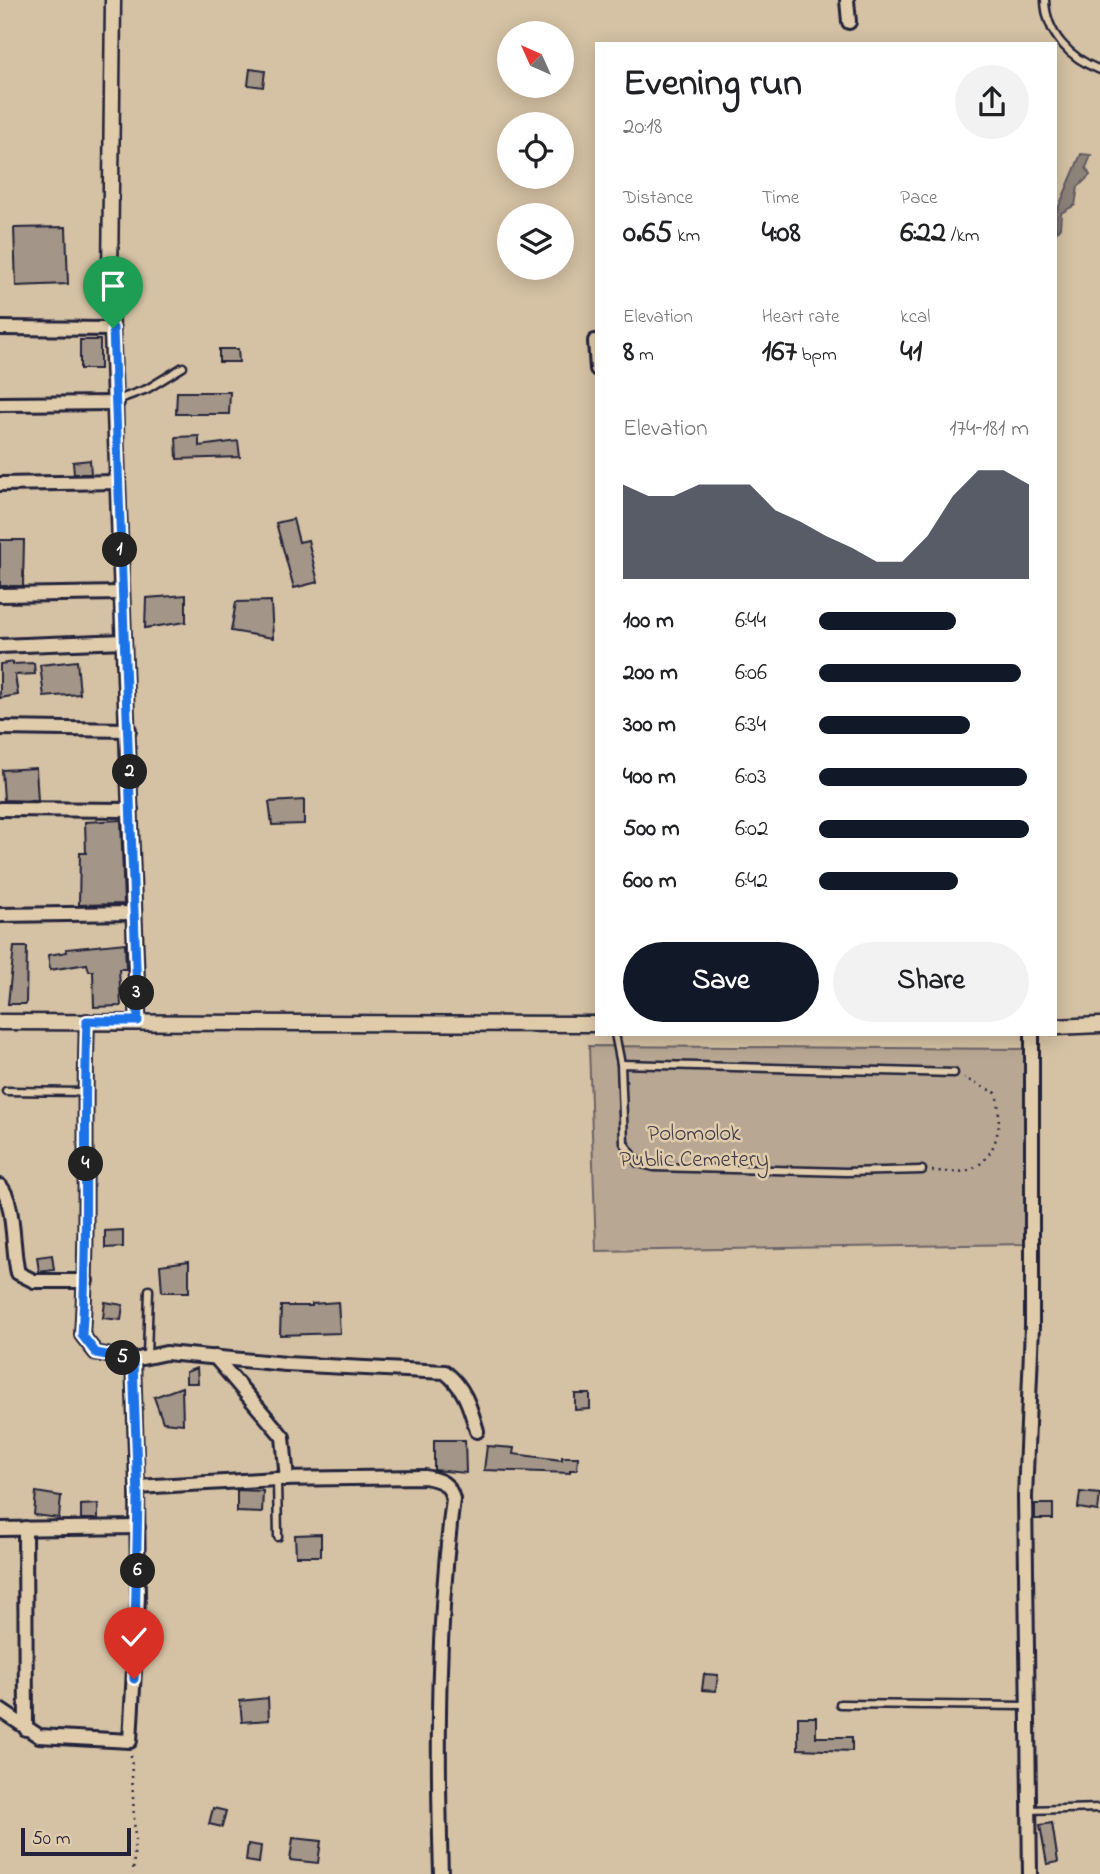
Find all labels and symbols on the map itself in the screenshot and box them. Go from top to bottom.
north arrow [497,21,574,98]
pin [83,256,143,328]
pin: 1 [102,532,138,568]
pin: 2 [113,754,148,790]
pin: 3 [120,976,154,1010]
park label: Polomolok Public Cemetery [619,1118,769,1179]
pin: 4 [68,1146,104,1182]
pin: 5 [106,1340,140,1376]
pin: 6 [120,1554,156,1588]
pin [104,1607,164,1679]
scale bar [21,1825,131,1857]

